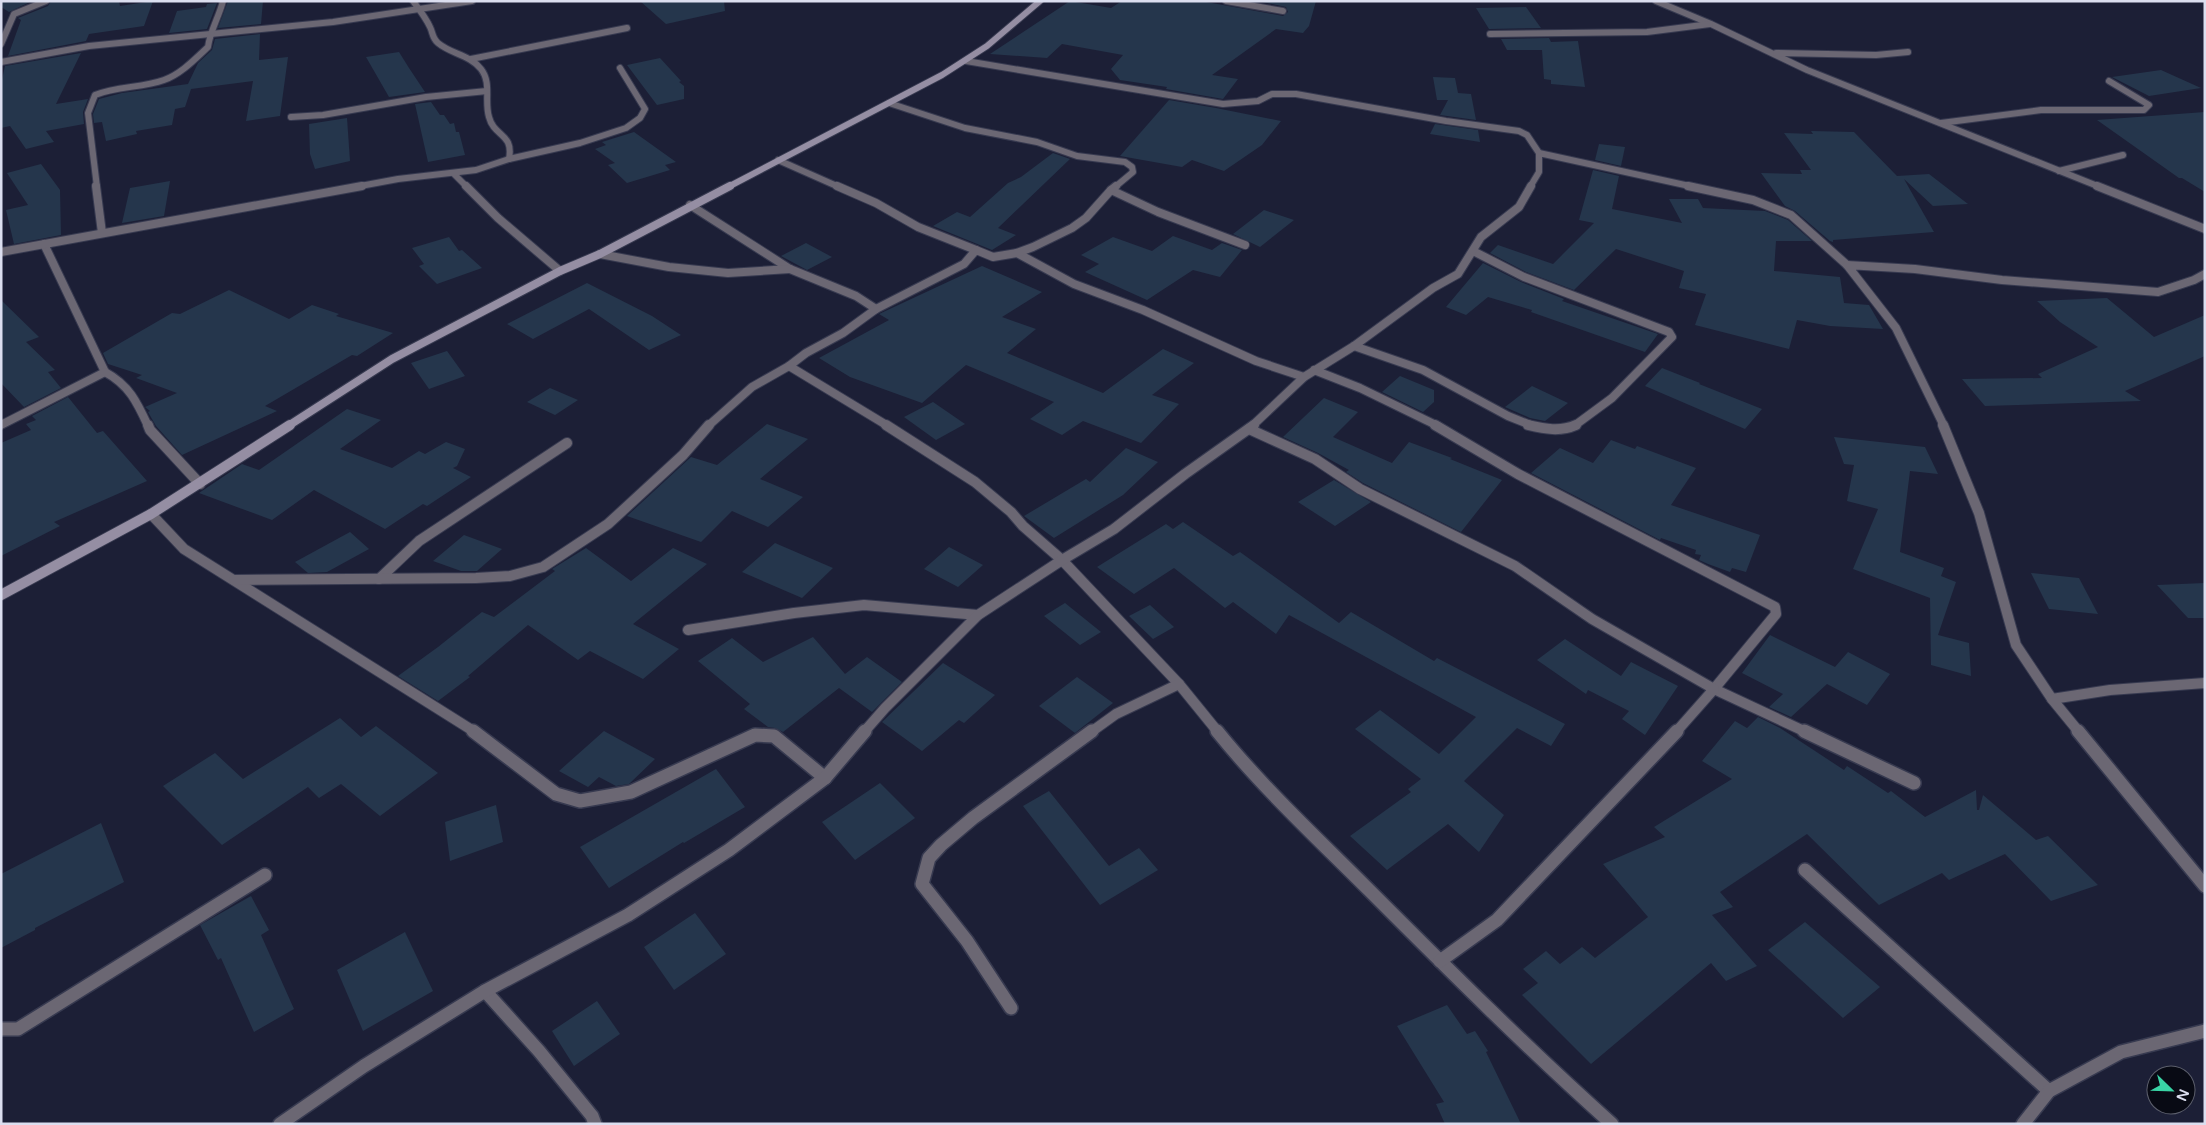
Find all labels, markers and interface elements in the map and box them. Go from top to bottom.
north arrow [2146,1065,2196,1115]
text: N [2172,1086,2193,1103]

